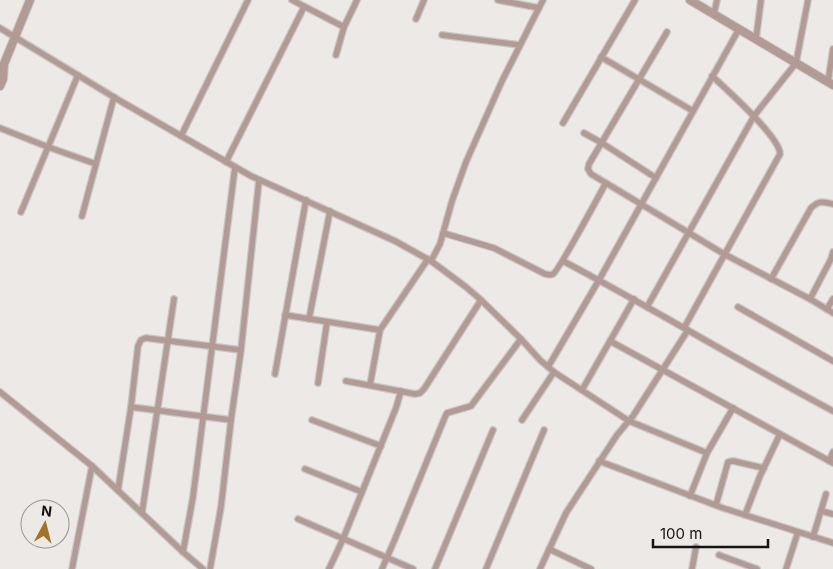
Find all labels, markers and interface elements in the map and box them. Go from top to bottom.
north arrow [20,499,70,549]
text: N [40,502,53,520]
scale bar [653,516,768,548]
text: 100 m [660,524,702,543]

